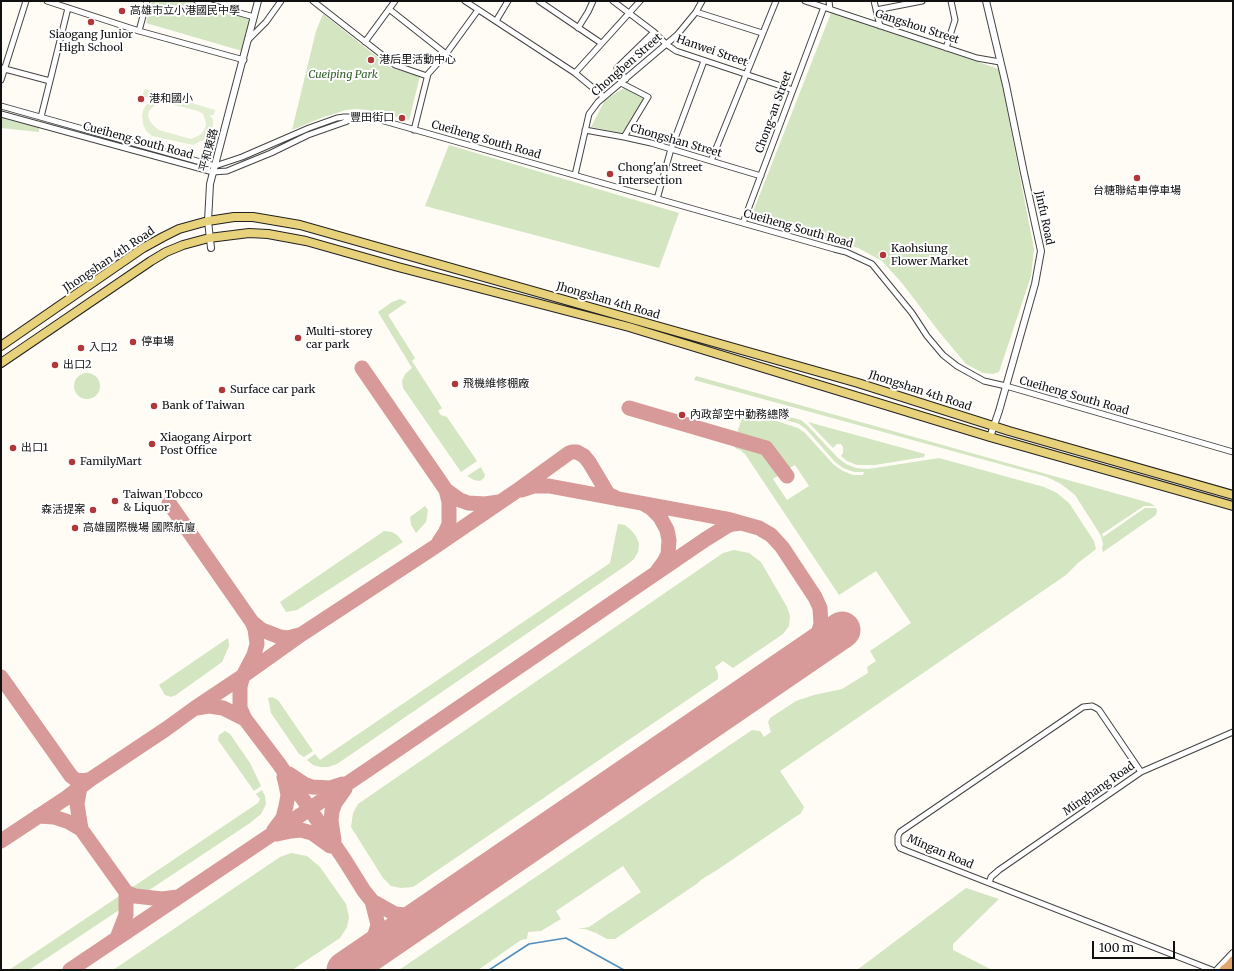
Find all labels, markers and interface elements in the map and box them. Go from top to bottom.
place label: 高雄市立小港國民中學 [130,4,240,18]
marker: 高雄市立小港國民中學 [117,6,127,16]
street label: Gangshou Street [873,7,961,47]
marker: Siaogang Junior High School [86,17,96,27]
place label: Siaogang Junior High School [49,28,133,54]
street label: Chongben Street [589,31,665,99]
street label: Hanwei Street [675,33,749,69]
place label: 港后里活動中心 [379,53,456,67]
marker: 港后里活動中心 [366,55,376,65]
park label: Cueiping Park [308,68,378,82]
street label: Chong-an Street [753,69,795,155]
place label: 港和國小 [149,92,193,106]
marker: 港和國小 [136,94,146,104]
place label: 豐田街口 [350,111,394,125]
marker: 豐田街口 [397,113,407,123]
street label: Cueiheng South Road [430,118,542,162]
street label: Cueiheng South Road [82,120,194,162]
street label: Chongshan Street [629,122,723,160]
street label: 平和東路 [197,127,221,173]
place label: Chong'an Street Intersection [618,161,703,187]
marker: Chong'an Street Intersection [605,169,615,179]
marker: 台糖聯結車停車場 [1132,173,1142,183]
place label: 台糖聯結車停車場 [1093,184,1181,198]
street label: Jinfu Road [1032,190,1056,246]
street label: Cueiheng South Road [742,207,854,251]
street label: Jhongshan 4th Road [61,225,157,295]
place label: Kaohsiung Flower Market [891,242,968,268]
marker: Kaohsiung Flower Market [878,250,888,260]
street label: Jhongshan 4th Road [555,280,661,322]
place label: Multi-storey car park [306,325,372,351]
marker: Multi-storey car park [293,333,303,343]
place label: 停車場 [141,335,174,349]
marker: 停車場 [128,337,138,347]
place label: 入口2 [89,341,118,355]
marker: 入口2 [76,343,86,353]
place label: 出口2 [63,358,92,372]
marker: 出口2 [50,360,60,370]
street label: Jhongshan 4th Road [867,368,973,414]
street label: Cueiheng South Road [1018,374,1130,418]
place label: 飛機維修棚廠 [463,377,529,391]
marker: 飛機維修棚廠 [450,379,460,389]
place label: Surface car park [230,383,316,397]
marker: Surface car park [217,385,227,395]
place label: Bank of Taiwan [162,399,245,413]
marker: Bank of Taiwan [149,401,159,411]
place label: 內政部空中勤務總隊 [690,408,789,422]
marker: 內政部空中勤務總隊 [677,410,687,420]
place label: Xiaogang Airport Post Office [160,431,252,457]
marker: Xiaogang Airport Post Office [147,439,157,449]
place label: 出口1 [21,441,48,455]
marker: 出口1 [8,443,18,453]
place label: FamilyMart [80,455,142,469]
marker: FamilyMart [67,457,77,467]
place label: Taiwan Tobcco & Liquor [123,488,203,514]
marker: Taiwan Tobcco & Liquor [110,496,120,506]
place label: 森活提案 [41,503,85,517]
marker: 森活提案 [88,505,98,515]
place label: 高雄國際機場 國際航廈 [83,521,196,535]
marker: 高雄國際機場 國際航廈 [70,523,80,533]
street label: Minghang Road [1061,759,1137,819]
street label: Mingan Road [905,832,975,872]
scale bar [1094,933,1177,959]
text: 100 m [1099,940,1134,955]

